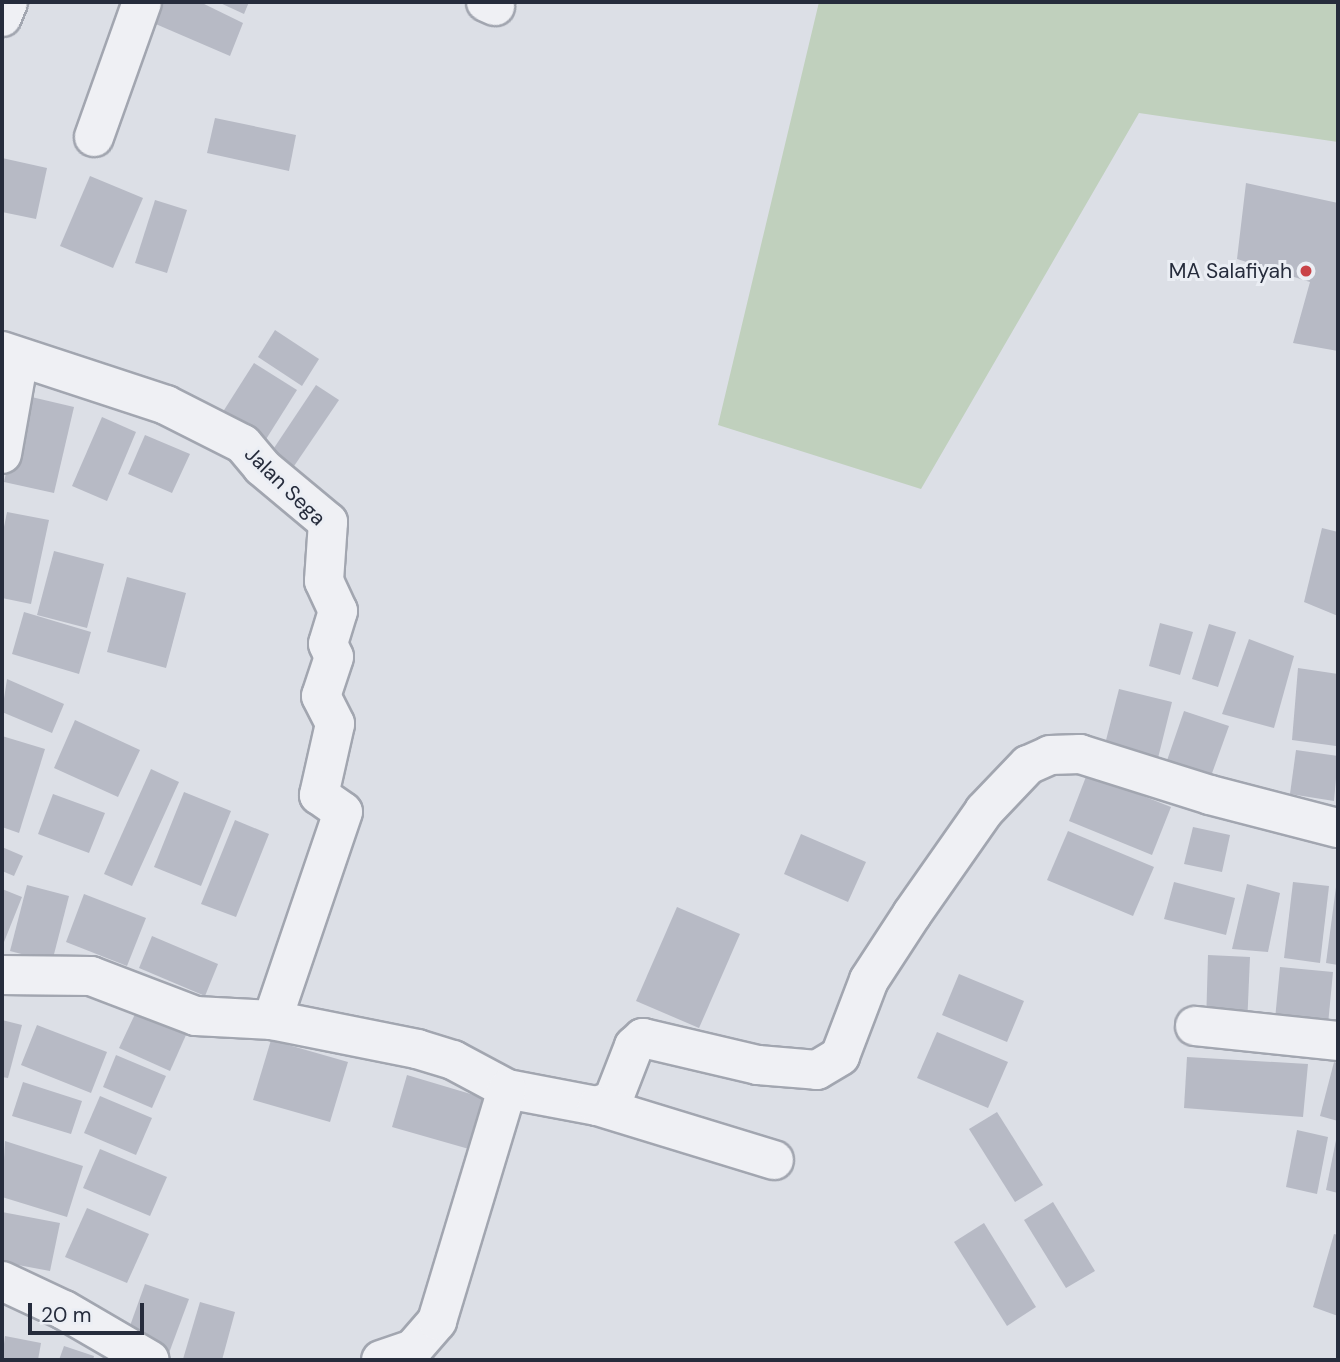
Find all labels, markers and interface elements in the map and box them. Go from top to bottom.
place label: MA Salafiyah [1169,258,1292,284]
marker: MA Salafiyah [1298,263,1314,279]
street label: Jalan Sega [239,441,331,531]
scale bar [32,1288,147,1332]
text: 20 m [41,1301,92,1329]

